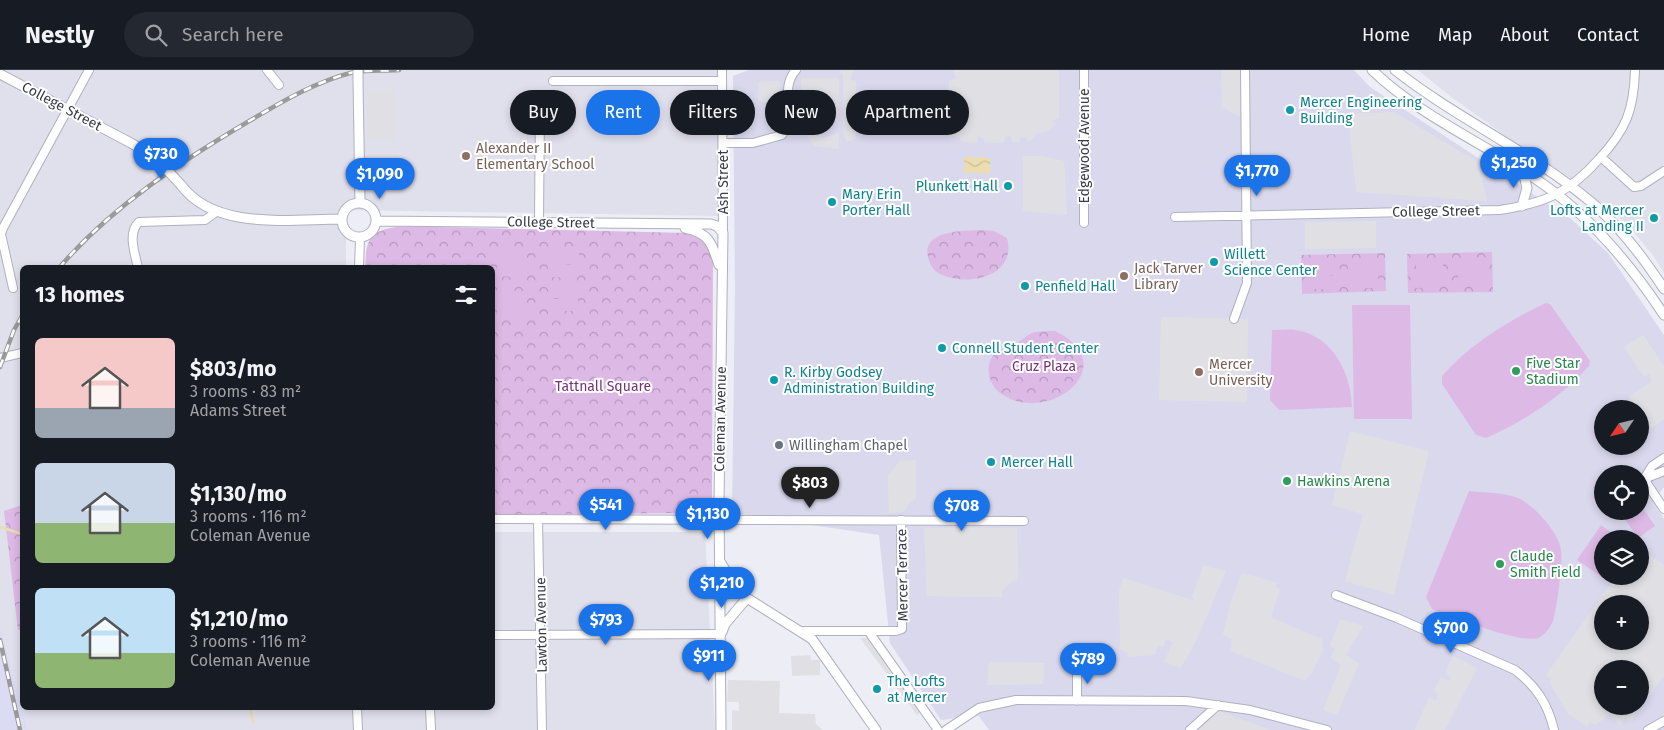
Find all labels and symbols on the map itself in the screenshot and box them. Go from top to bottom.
street label: College Street [19,78,105,135]
street label: Edgewood Avenue [1076,88,1093,204]
place label: Mercer Engineering Building [1300,94,1422,127]
marker: Mercer Engineering Building [1284,104,1296,116]
pin: $730 [131,138,191,180]
place label: Alexander II Elementary School [476,140,594,173]
pin: $1,250 [1473,146,1555,189]
street label: Ash Street [715,149,732,214]
marker: Alexander II Elementary School [460,150,472,162]
pin: $1,770 [1216,154,1298,197]
pin: $1,090 [339,158,421,200]
place label: Plunkett Hall [916,178,998,195]
marker: Plunkett Hall [1002,180,1014,192]
place label: Mary Erin Porter Hall [842,186,910,219]
marker: Mary Erin Porter Hall [826,196,838,208]
street label: College Street [1392,202,1481,221]
place label: Lofts at Mercer Landing II [1550,202,1645,235]
marker: Lofts at Mercer Landing II [1648,212,1660,224]
street label: College Street [507,213,596,232]
place label: Willett Science Center [1224,246,1318,279]
marker: Willett Science Center [1208,256,1220,268]
place label: Jack Tarver Library [1134,260,1203,293]
marker: Jack Tarver Library [1118,270,1130,282]
place label: Penfield Hall [1035,278,1116,295]
marker: Penfield Hall [1019,280,1031,292]
place label: Connell Student Center [952,340,1099,357]
marker: Connell Student Center [936,342,948,354]
place label: Five Star Stadium [1526,355,1581,388]
place label: Mercer University [1209,356,1273,389]
park label: Cruz Plaza [1012,358,1076,375]
place label: R. Kirby Godsey Administration Building [784,364,935,397]
marker: Five Star Stadium [1510,365,1522,377]
street label: Coleman Avenue [711,366,730,472]
marker: Mercer University [1193,366,1205,378]
marker: R. Kirby Godsey Administration Building [768,374,780,386]
park label: Tattnall Square [555,378,651,395]
north arrow [1594,400,1649,455]
place label: Willingham Chapel [789,437,907,454]
marker: Willingham Chapel [773,439,785,451]
place label: Mercer Hall [1001,454,1073,471]
marker: Mercer Hall [985,456,997,468]
pin: $803 [780,466,840,509]
place label: Hawkins Arena [1297,473,1390,490]
marker: Hawkins Arena [1281,475,1293,487]
pin: $541 [576,488,636,531]
pin: $708 [932,490,992,532]
pin: $1,130 [667,498,749,540]
street label: Mercer Terrace [893,528,912,622]
place label: Claude Smith Field [1510,548,1581,581]
marker: Claude Smith Field [1494,558,1506,570]
pin: $1,210 [681,566,763,609]
street label: Lawton Avenue [532,577,551,673]
pin: $793 [576,604,636,646]
pin: $700 [1421,612,1481,654]
pin: $911 [679,640,739,682]
pin: $789 [1058,642,1118,685]
place label: The Lofts at Mercer [887,673,947,706]
marker: The Lofts at Mercer [871,683,883,695]

